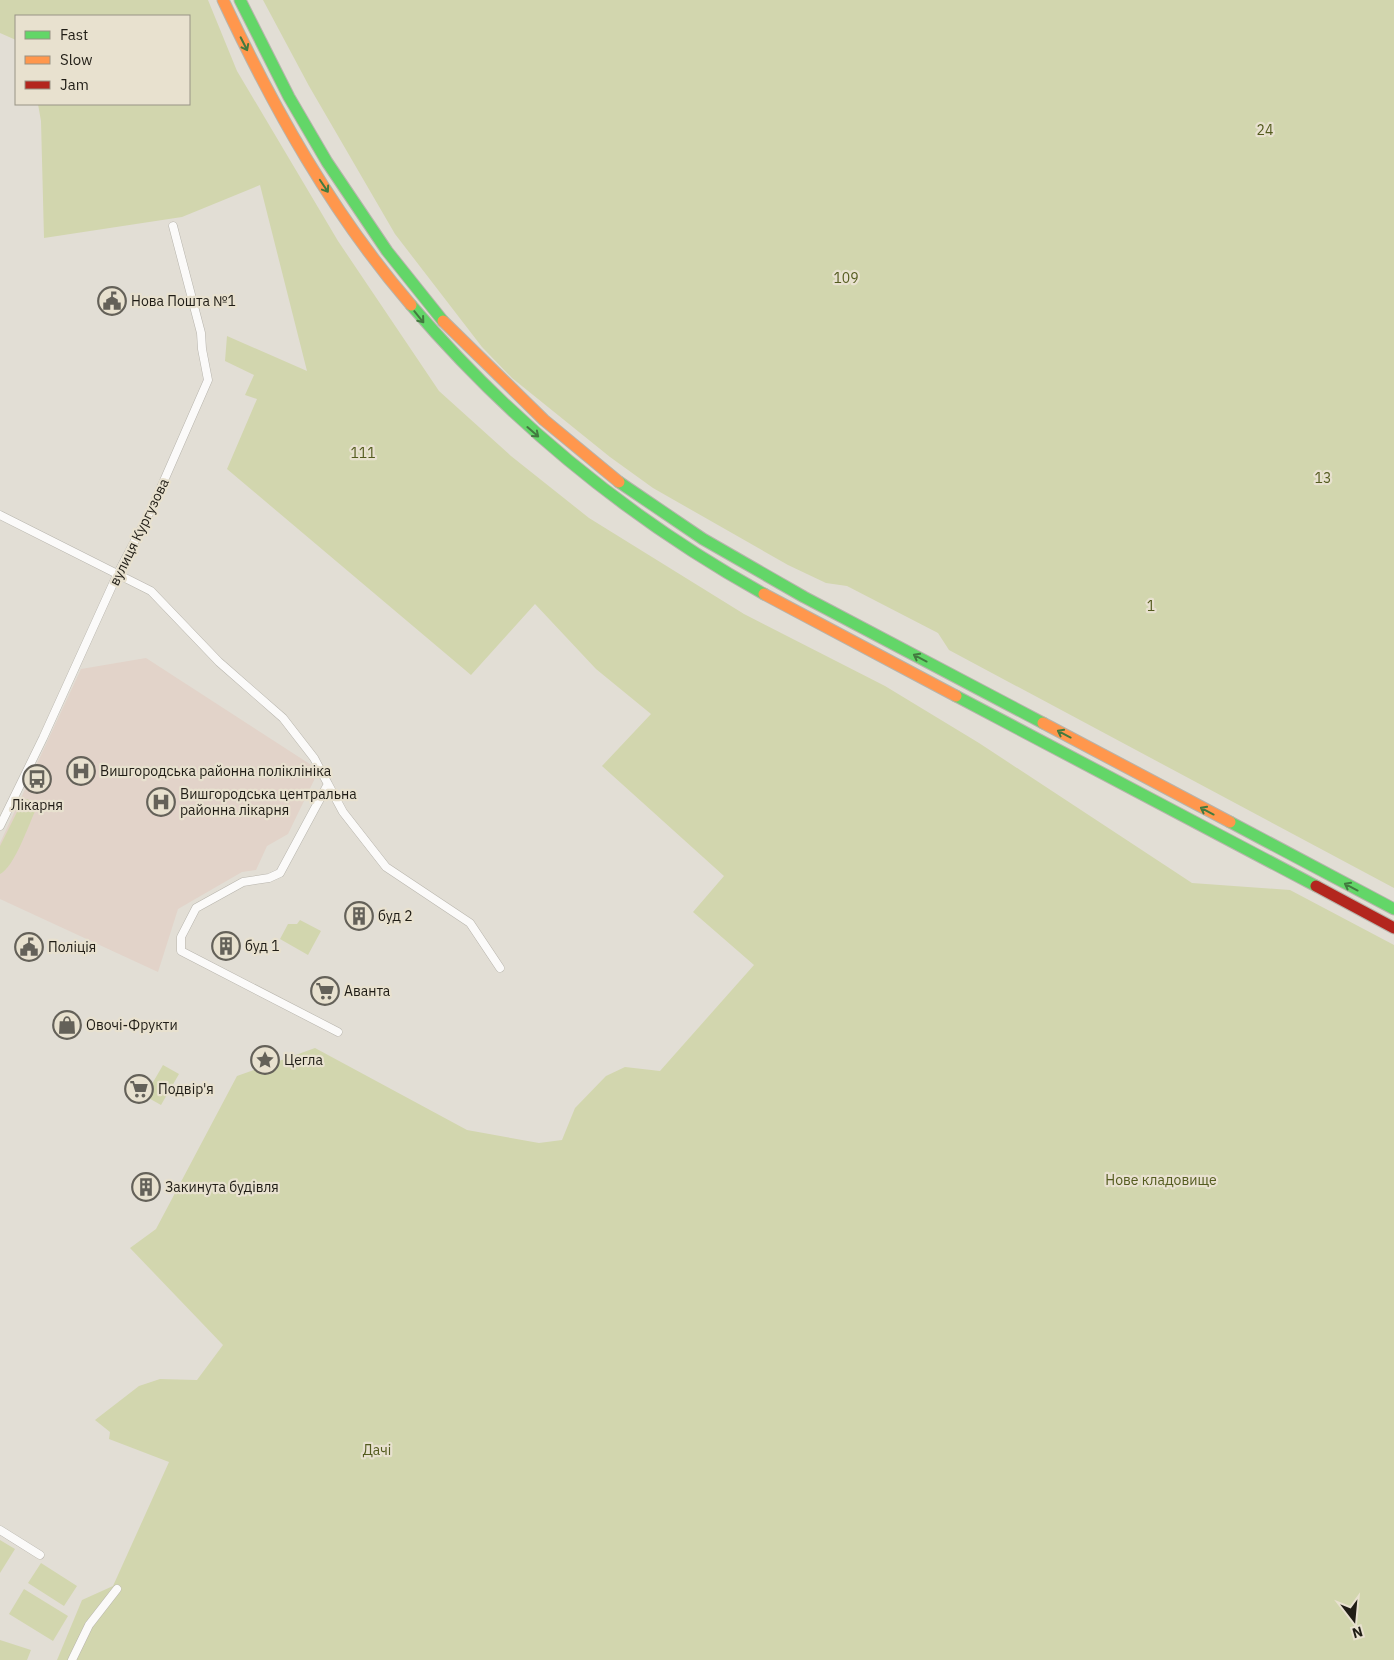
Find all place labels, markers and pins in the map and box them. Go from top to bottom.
public building icon: Нова Пошта №1 [97,286,127,316]
place label: Нова Пошта №1 [131,292,236,310]
hospital icon: Вишгородська районна поліклініка [66,756,96,786]
place label: Вишгородська районна поліклініка [100,762,332,780]
bus stop icon: Лікарня [22,764,52,794]
place label: Вишгородська центральна районна лікарня [180,785,357,819]
hospital icon: Вишгородська центральна районна лікарня [146,787,176,817]
place label: Лікарня [11,796,63,814]
building icon: буд 2 [344,901,374,931]
place label: буд 2 [378,907,413,925]
building icon: буд 1 [211,931,241,961]
public building icon: Поліція [14,932,44,962]
place label: буд 1 [245,937,280,955]
place label: Поліція [48,938,96,956]
supermarket icon: Аванта [310,976,340,1006]
place label: Аванта [344,982,391,1000]
shop icon: Овочі-Фрукти [52,1010,82,1040]
place label: Овочі-Фрукти [86,1016,178,1034]
place icon: Цегла [250,1045,280,1075]
place label: Цегла [284,1051,323,1069]
supermarket icon: Подвір'я [124,1074,154,1104]
place label: Подвір'я [158,1080,214,1098]
building icon: Закинута будівля [131,1172,161,1202]
place label: Закинута будівля [165,1178,279,1196]

